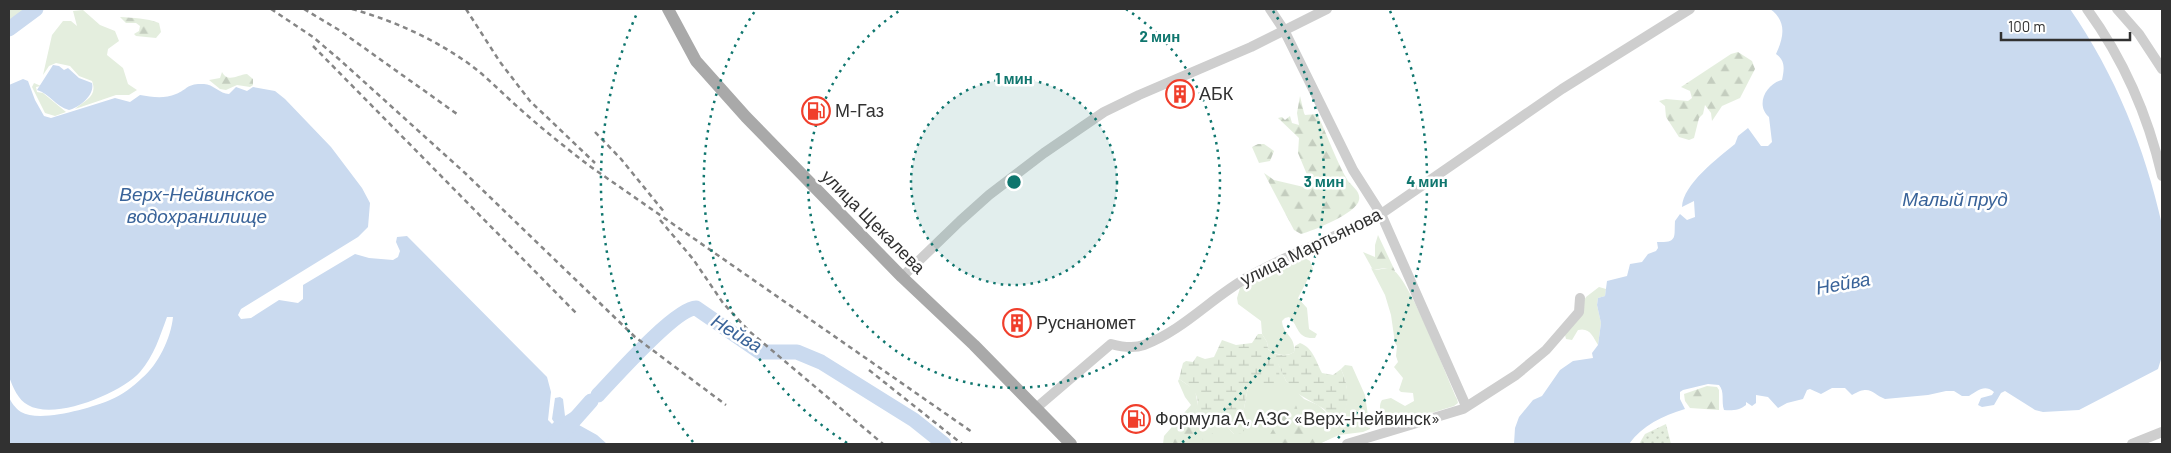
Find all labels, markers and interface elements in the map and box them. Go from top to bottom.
scale bar [2001,10,2130,42]
text: 100 m [2008,17,2046,35]
text: 2 мин [1140,27,1180,45]
text: 1 мин [995,69,1033,87]
building icon: АБК [1165,79,1195,109]
place label: АБК [1199,82,1234,104]
fuel station icon: М-Газ [801,96,831,126]
place label: М-Газ [835,99,884,121]
street label: улица Щекалева [817,165,931,279]
text: 3 мин [1304,172,1344,190]
text: 4 мин [1406,172,1448,190]
centre of rings [1005,173,1023,191]
water label: Верх-Нейвинское водохранилище [119,182,275,227]
water label: Малый пруд [1902,187,2008,210]
street label: улица Мартьянова [1236,202,1386,290]
water label: Нейва [1814,266,1872,299]
building icon: Руснаномет [1002,308,1032,338]
water label: Нейва [708,309,767,357]
place label: Руснаномет [1036,311,1136,333]
fuel station icon: Формула А, АЗС «Верх-Нейвинск» [1121,404,1151,434]
place label: Формула А, АЗС «Верх-Нейвинск» [1155,407,1440,429]

